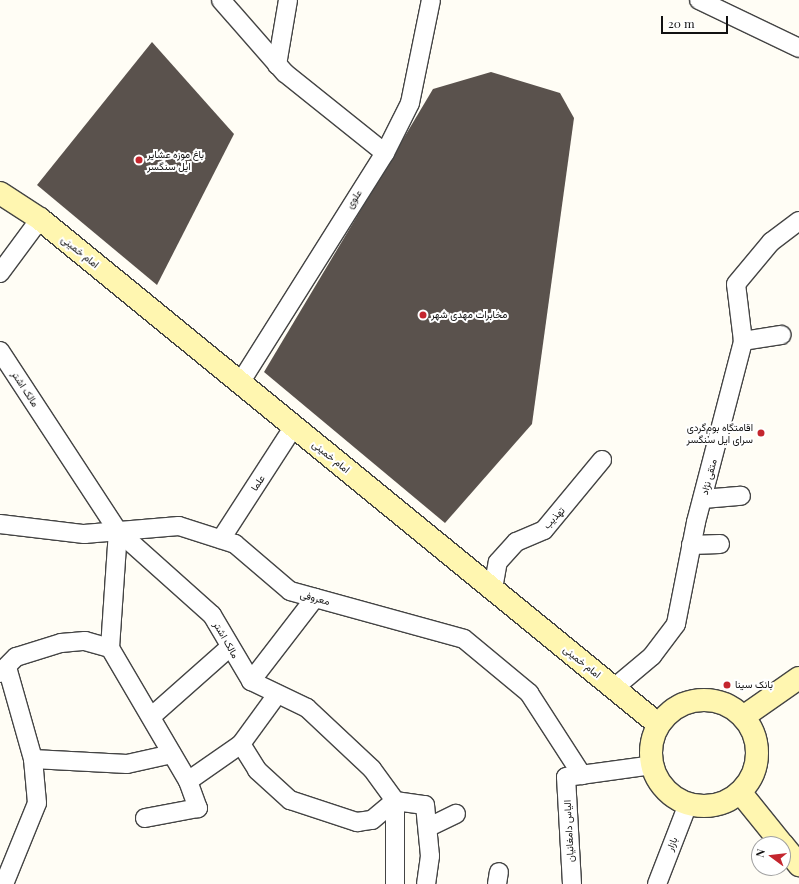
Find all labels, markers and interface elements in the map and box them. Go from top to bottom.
scale bar [663,8,730,34]
text: 20 m [668,15,695,31]
place label: باغ موزه عشایر ایل سنگسر [147,148,204,172]
marker: باغ موزه عشایر ایل سنگسر [134,155,144,165]
street label: علوی [343,187,365,211]
street label: امام خمینی [59,233,101,271]
place label: مخابرات مهدی شهر [431,309,507,321]
marker: مخابرات مهدی شهر [418,310,428,320]
street label: مالک اشتر [9,369,41,409]
place label: اقامتگاه بوم‌گردی سرای ایل سنگسر [686,421,753,444]
marker: اقامتگاه بوم‌گردی سرای ایل سنگسر [756,428,766,438]
street label: امام خمینی [310,438,352,476]
street label: متقی نژاد [698,458,720,496]
street label: علما [248,473,268,493]
street label: تهذیب [541,505,567,531]
street label: معروفی [299,588,331,608]
street label: مالک اشتر [211,620,241,660]
street label: امام خمینی [561,643,603,681]
place label: بانک سینا [735,679,773,691]
marker: بانک سینا [722,680,732,690]
street label: الیاس دامغانیان [561,800,577,862]
street label: بازار [664,835,680,853]
north arrow [751,836,791,876]
text: N [752,847,768,859]

